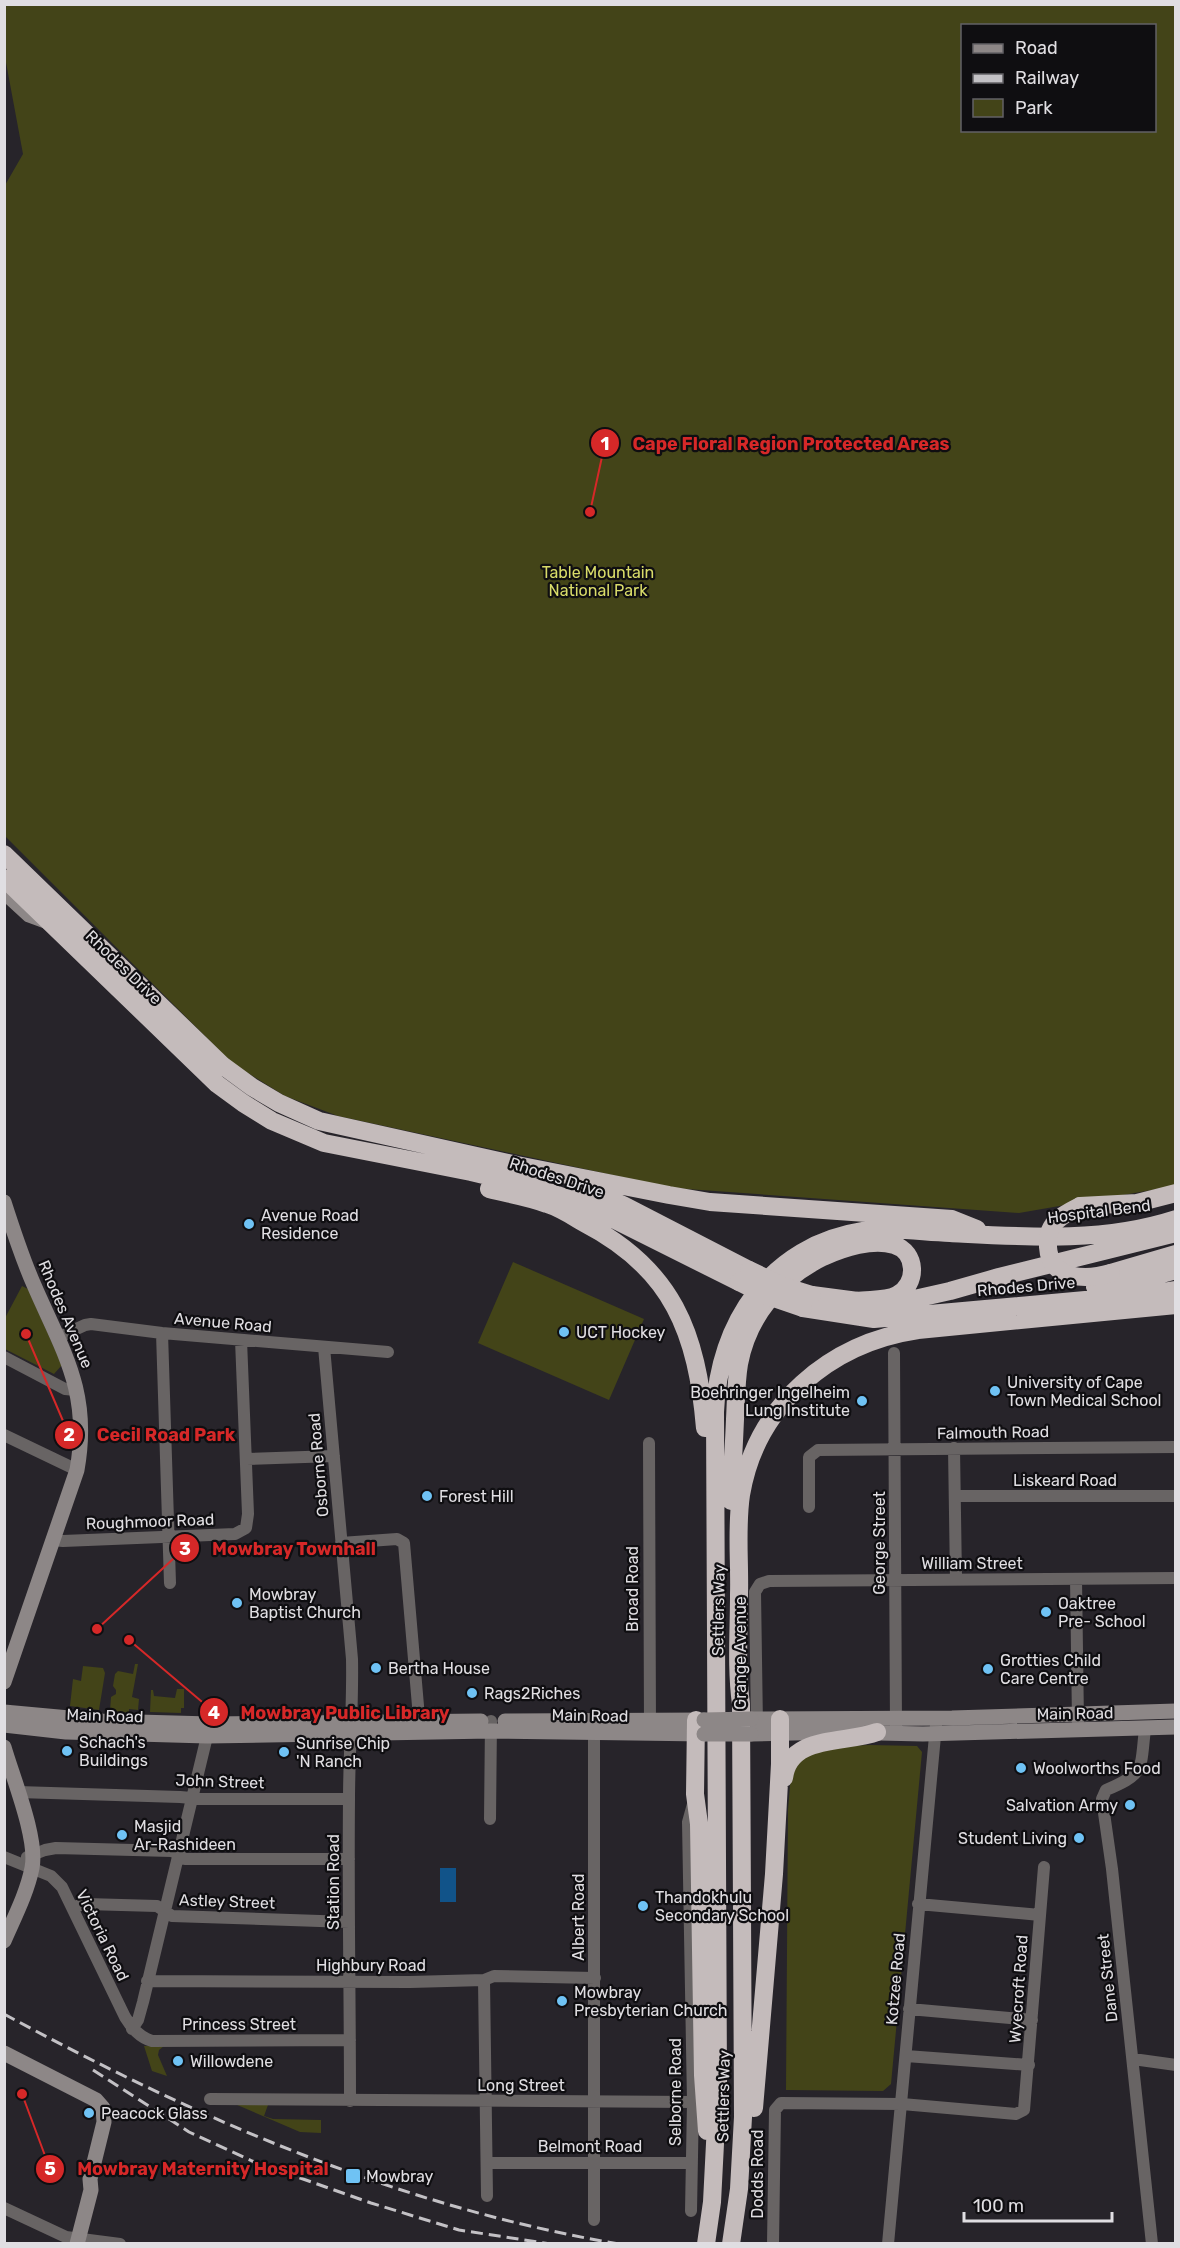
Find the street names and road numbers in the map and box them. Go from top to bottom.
street label: Rhodes Drive [82,926,166,1008]
street label: Rhodes Drive [507,1153,607,1202]
street label: Hospital Bend [1046,1196,1152,1227]
street label: Rhodes Avenue [34,1257,97,1371]
street label: Rhodes Drive [976,1273,1076,1300]
street label: Avenue Road [173,1309,273,1336]
street label: Osborne Road [304,1412,333,1518]
street label: Falmouth Road [937,1422,1049,1443]
street label: Liskeard Road [1013,1471,1117,1490]
street label: George Street [870,1491,889,1595]
street label: Roughmoor Road [85,1510,215,1533]
street label: Broad Road [623,1546,642,1632]
street label: William Street [921,1554,1023,1573]
street label: Settlers Way [708,1564,729,1656]
street label: Grange Avenue [731,1596,750,1710]
street label: Main Road [1036,1703,1114,1724]
street label: Main Road [66,1705,144,1726]
street label: Main Road [551,1705,629,1726]
street label: John Street [175,1770,265,1793]
street label: Station Road [324,1834,343,1930]
street label: Albert Road [569,1873,588,1961]
street label: Victoria Road [72,1886,133,1984]
street label: Astley Street [179,1890,275,1913]
street label: Kotzee Road [882,1932,909,2026]
street label: Dane Street [1093,1933,1122,2023]
street label: Wyecroft Road [1005,1934,1032,2044]
street label: Highbury Road [316,1956,426,1975]
street label: Princess Street [182,2015,296,2034]
street label: Selborne Road [666,2038,685,2146]
street label: Settlers Way [713,2050,734,2142]
street label: Long Street [477,2076,565,2095]
street label: Dodds Road [748,2129,767,2219]
street label: Belmont Road [538,2137,642,2156]

